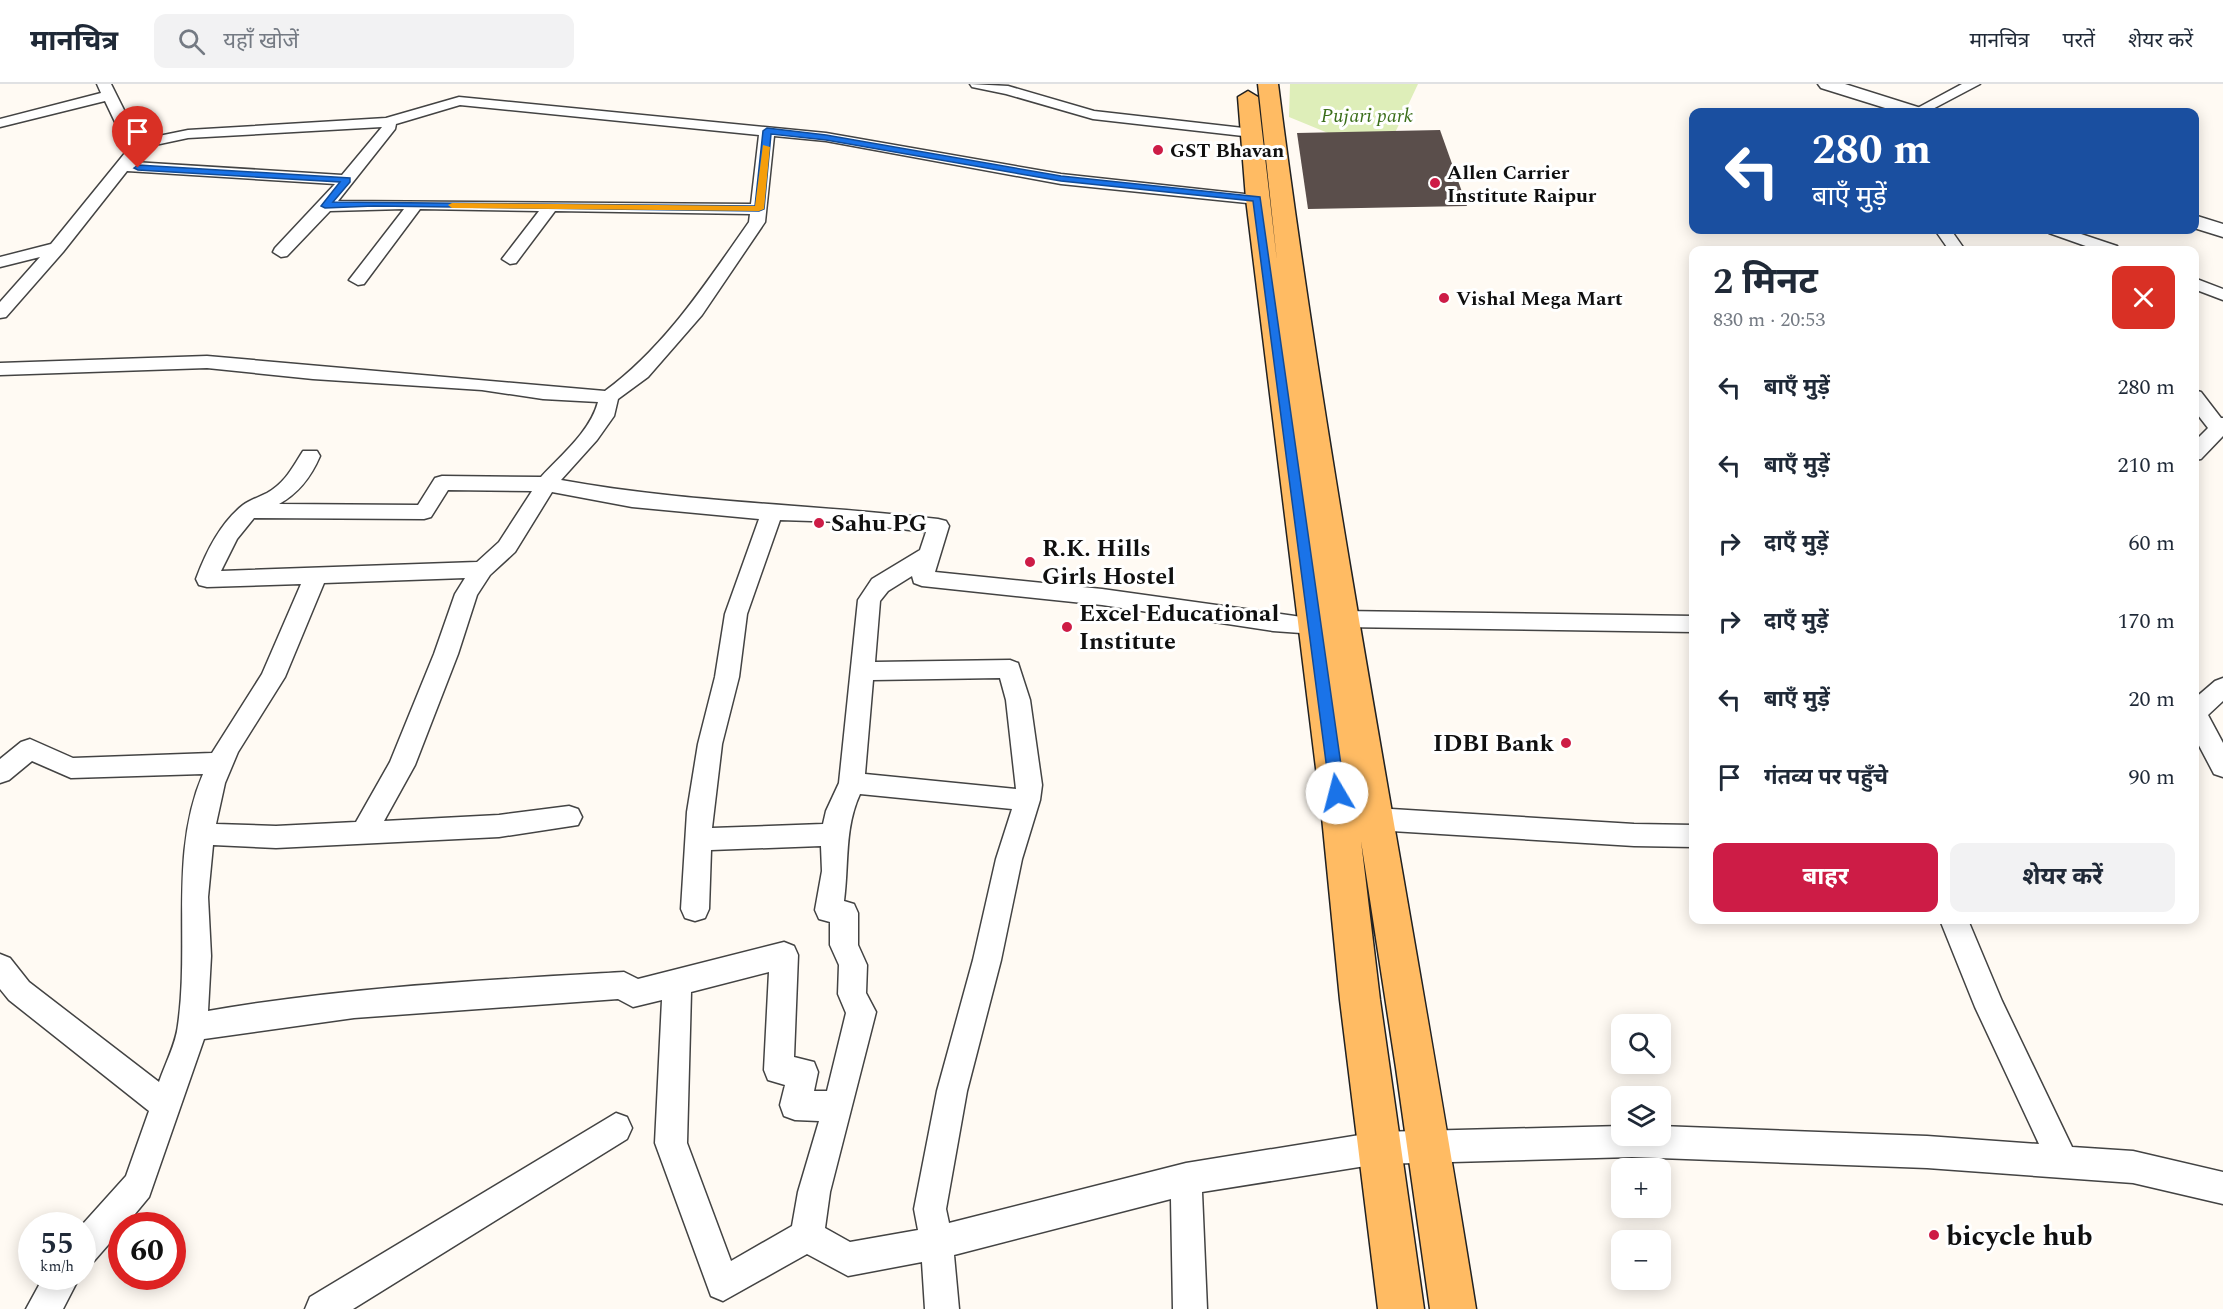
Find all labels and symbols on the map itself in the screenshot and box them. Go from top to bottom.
park label: Pujari park [1321,101,1414,131]
pin [112,106,163,168]
place label: GST Bhavan [1170,136,1284,166]
marker: GST Bhavan [1151,143,1165,157]
place label: Allen Carrier Institute Raipur [1447,158,1597,211]
marker: Allen Carrier Institute Raipur [1428,176,1442,190]
place label: Vishal Mega Mart [1456,284,1623,314]
marker: Vishal Mega Mart [1437,291,1451,305]
place label: Sahu PG [831,506,927,542]
marker: Sahu PG [812,516,826,530]
place label: R.K. Hills Girls Hostel [1042,531,1175,595]
marker: R.K. Hills Girls Hostel [1023,555,1037,569]
place label: Excel Educational Institute [1079,596,1279,660]
marker: Excel Educational Institute [1060,620,1074,634]
place label: IDBI Bank [1433,726,1555,762]
marker: IDBI Bank [1559,736,1573,750]
position arrow [1305,761,1369,825]
speed limit sign: 60 [108,1212,186,1290]
place label: bicycle hub [1946,1215,2093,1258]
marker: bicycle hub [1927,1228,1941,1242]

